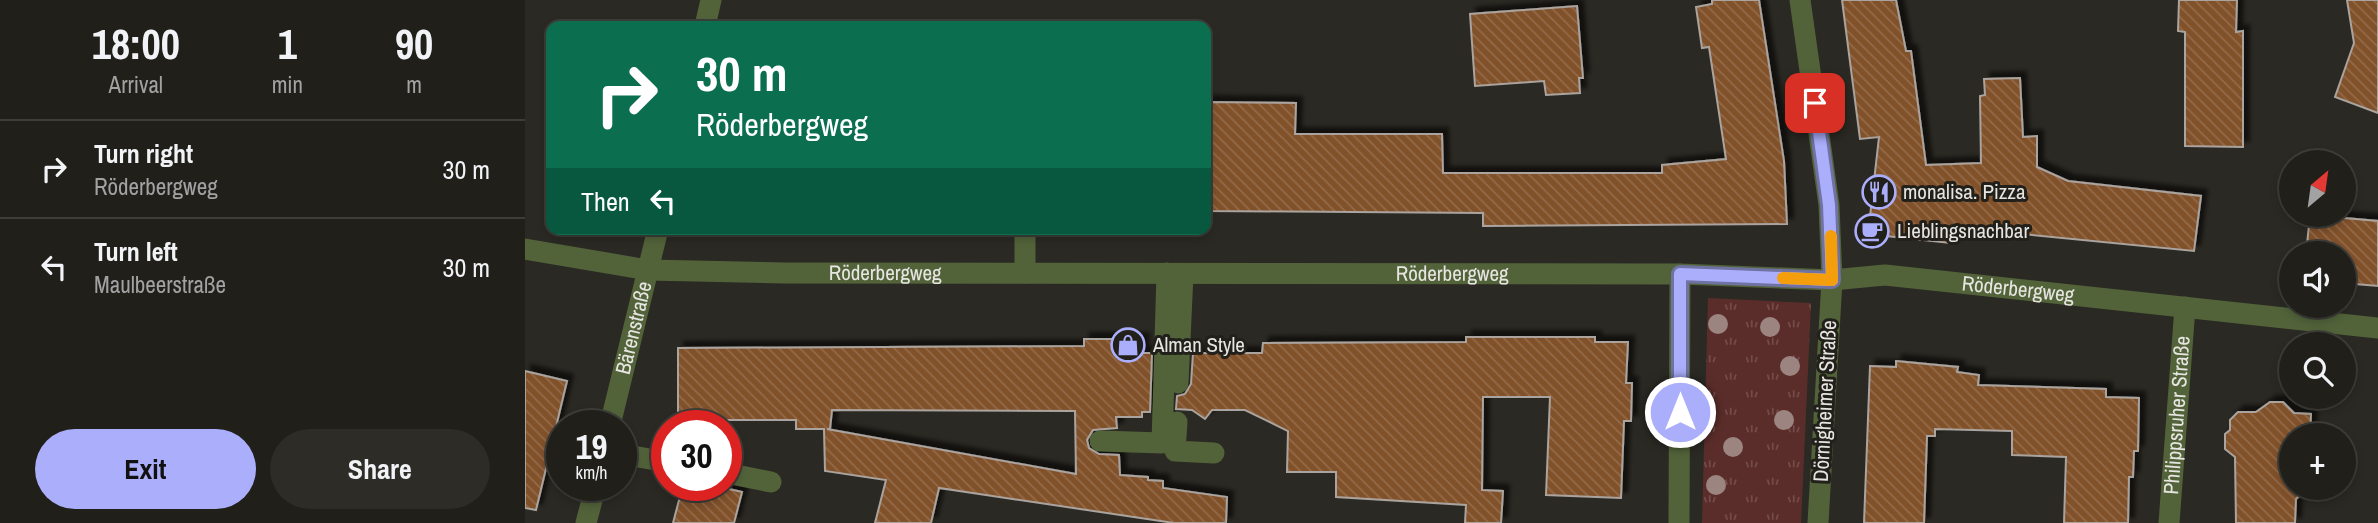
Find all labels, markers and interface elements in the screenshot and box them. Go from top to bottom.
text: 18:00 [92,16,180,72]
text: 1 [278,16,297,72]
text: 90 [395,16,433,72]
text: 30 m [696,40,788,106]
icon: right [581,49,672,140]
text: Arrival [109,69,163,100]
text: min [272,69,303,100]
text: m [406,69,422,100]
pin [1785,73,1845,133]
icon: arrive [1796,84,1834,122]
text: Röderbergweg [696,103,868,146]
text: Turn right [94,136,193,171]
icon: right [35,150,73,188]
north arrow [2279,150,2355,228]
map controls [2279,150,2356,500]
text: 30 m [443,152,490,187]
text: Röderbergweg [94,171,218,202]
restaurant icon: monalisa. Pizza [1860,173,1898,211]
place label: monalisa. Pizza [1903,177,2026,206]
icon: left [644,182,682,220]
text: Then [581,184,630,219]
cafe icon: Lieblingsnachbar [1853,212,1891,250]
place label: Lieblingsnachbar [1897,216,2029,245]
text: Turn left [94,234,178,269]
button: sound [2279,241,2356,318]
icon: left [35,248,73,286]
text: 30 m [443,250,490,285]
street label: Röderbergweg [829,258,942,287]
street label: Röderbergweg [1396,259,1509,288]
street label: Röderbergweg [1960,268,2076,309]
text: Maulbeerstraße [94,269,226,300]
street label: Bärenstraße [608,278,659,377]
street label: Dörnigheimer Straße [1806,319,1843,482]
shop icon: Alman Style [1109,326,1147,364]
place label: Alman Style [1152,330,1245,359]
button: search [2279,332,2356,409]
street label: Philippsruher Straße [2156,335,2197,496]
position arrow [1643,375,1717,449]
speed limit sign: 30 [651,410,742,501]
text: 19 [576,423,607,470]
button: + [2279,423,2356,500]
button: Exit [35,429,256,509]
button: Share [270,429,490,509]
text: km/h [576,460,608,485]

